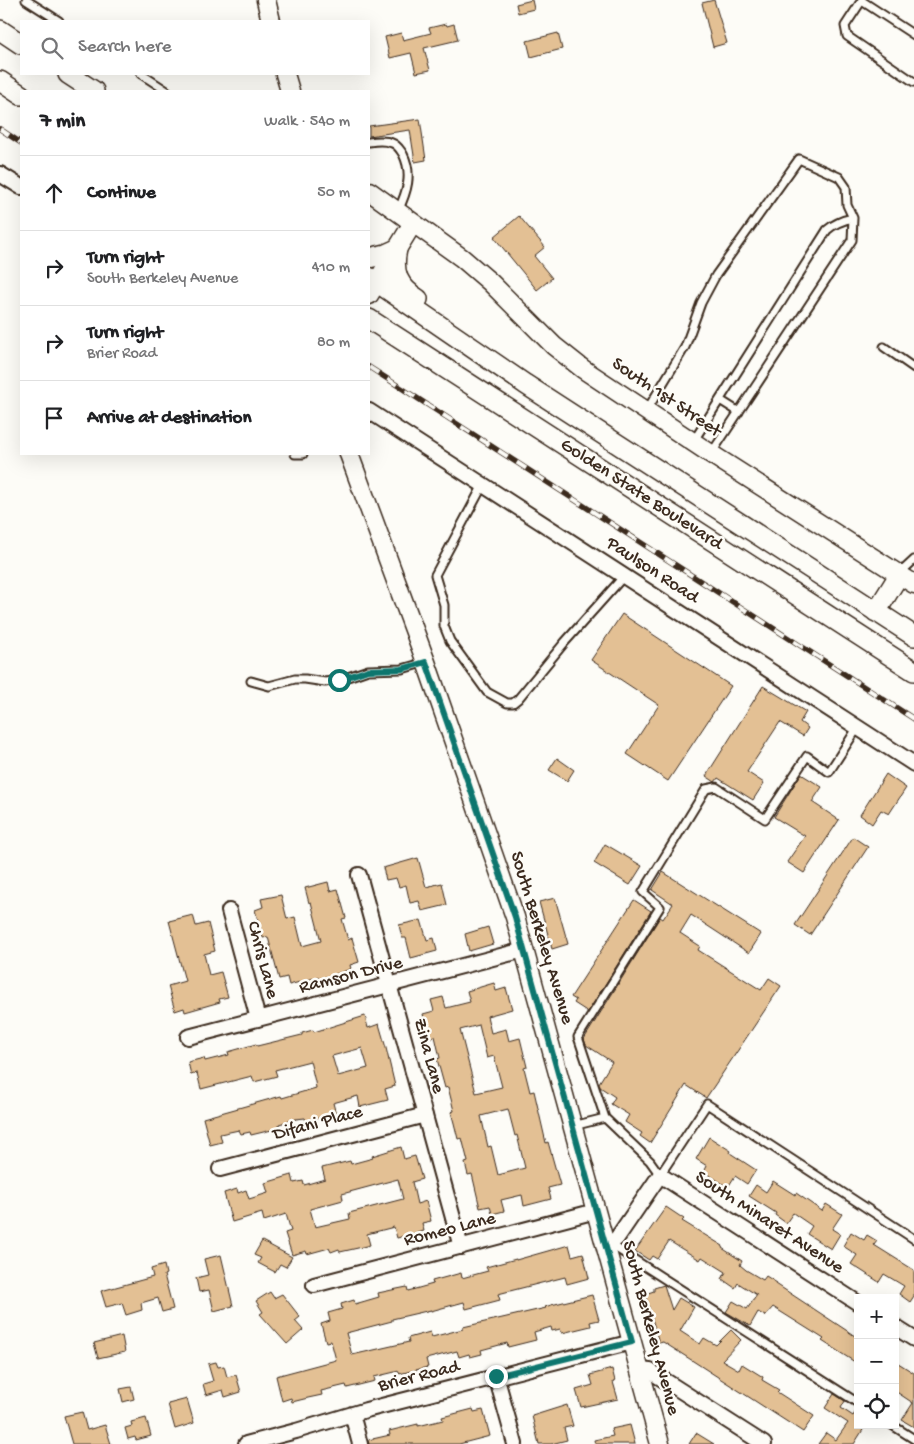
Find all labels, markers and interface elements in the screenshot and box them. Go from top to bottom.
search box [20,20,370,75]
icon: search [38,34,66,62]
text: Search here [78,36,172,59]
text: 7 min [40,110,85,135]
text: Walk · 540 m [264,113,350,132]
icon: ahead [40,179,68,207]
text: Continue [87,182,156,205]
text: 50 m [317,184,350,203]
text: Turn right [87,247,163,270]
icon: right [40,254,68,282]
text: 410 m [312,259,350,278]
text: South Berkeley Avenue [87,270,238,289]
text: Turn right [87,322,163,345]
icon: right [40,329,68,357]
text: 80 m [317,334,350,353]
text: Brier Road [87,345,157,364]
street label: South 1st Street [607,353,727,444]
icon: arrive [40,404,68,432]
text: Arrive at destination [87,407,251,430]
street label: Golden State Boulevard [556,434,728,557]
street label: Paulson Road [600,532,704,611]
route start [328,669,351,692]
street label: South Berkeley Avenue [504,849,578,1027]
street label: Chris Lane [241,919,283,1001]
street label: Ramson Drive [297,952,405,1000]
street label: Zina Lane [407,1016,449,1096]
street label: Difani Place [269,1101,366,1148]
street label: South Minaret Avenue [690,1166,848,1280]
street label: Romeo Lane [402,1207,498,1253]
street label: South Berkeley Avenue [616,1238,684,1418]
map controls [854,1294,899,1429]
button: + [854,1294,899,1339]
button: − [854,1339,899,1384]
street label: Brier Road [375,1355,464,1398]
route end [485,1365,508,1388]
button: locate [854,1384,899,1429]

